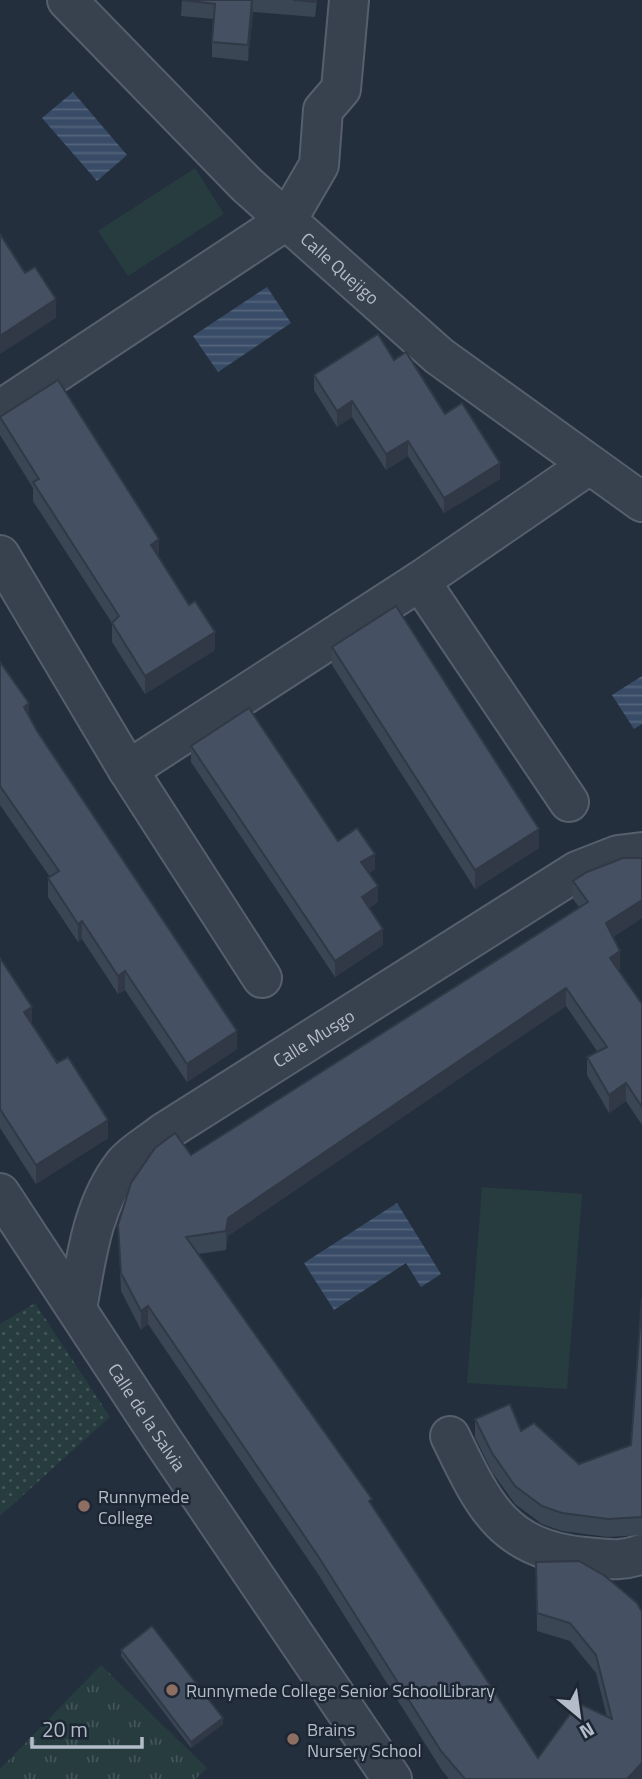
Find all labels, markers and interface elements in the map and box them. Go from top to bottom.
street label: Calle Quejigo [295,226,386,311]
street label: Calle Musgo [267,1002,360,1074]
street label: Calle de la Salvia [102,1357,193,1476]
place label: Runnymede College [98,1483,189,1531]
marker: Runnymede College [76,1498,92,1514]
place label: Runnymede College Senior SchoolLibrary [186,1677,495,1704]
north arrow [544,1681,614,1751]
marker: Runnymede College Senior SchoolLibrary [164,1682,180,1698]
scale bar [32,1706,142,1750]
text: 20 m [42,1713,88,1745]
text: N [575,1715,600,1747]
place label: Brains Nursery School [307,1716,422,1764]
marker: Brains Nursery School [285,1731,301,1747]

